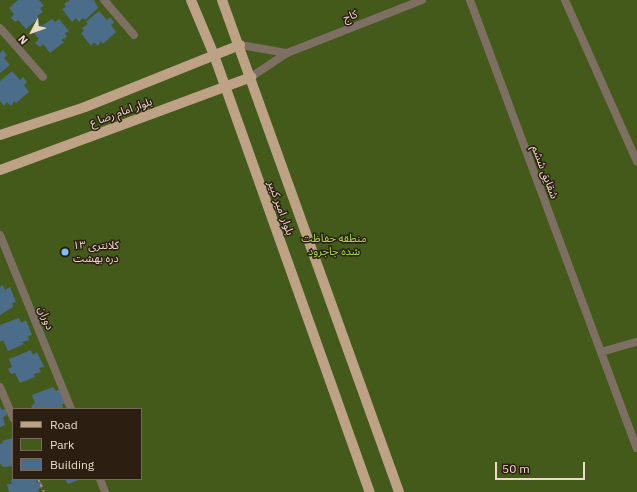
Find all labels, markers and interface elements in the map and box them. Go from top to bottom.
street label: کاج [341,7,359,25]
north arrow [12,12,52,52]
text: N [15,32,31,47]
street label: بلوار امام رضا ع [88,95,154,129]
street label: شقایق ششم [529,143,561,201]
street label: بلوار امیر کبیر [265,179,297,237]
park label: منطقه حفاظت شده جاجرود [301,232,367,258]
place label: کلانتری ۱۳ دره بهشت [73,239,119,265]
marker: کلانتری ۱۳ دره بهشت [60,247,70,257]
street label: دوران [35,304,57,332]
legend [12,408,142,480]
text: Road [50,417,78,432]
text: Park [50,437,74,452]
scale bar [497,454,587,480]
text: Building [50,457,94,472]
text: 50 m [502,461,530,476]

